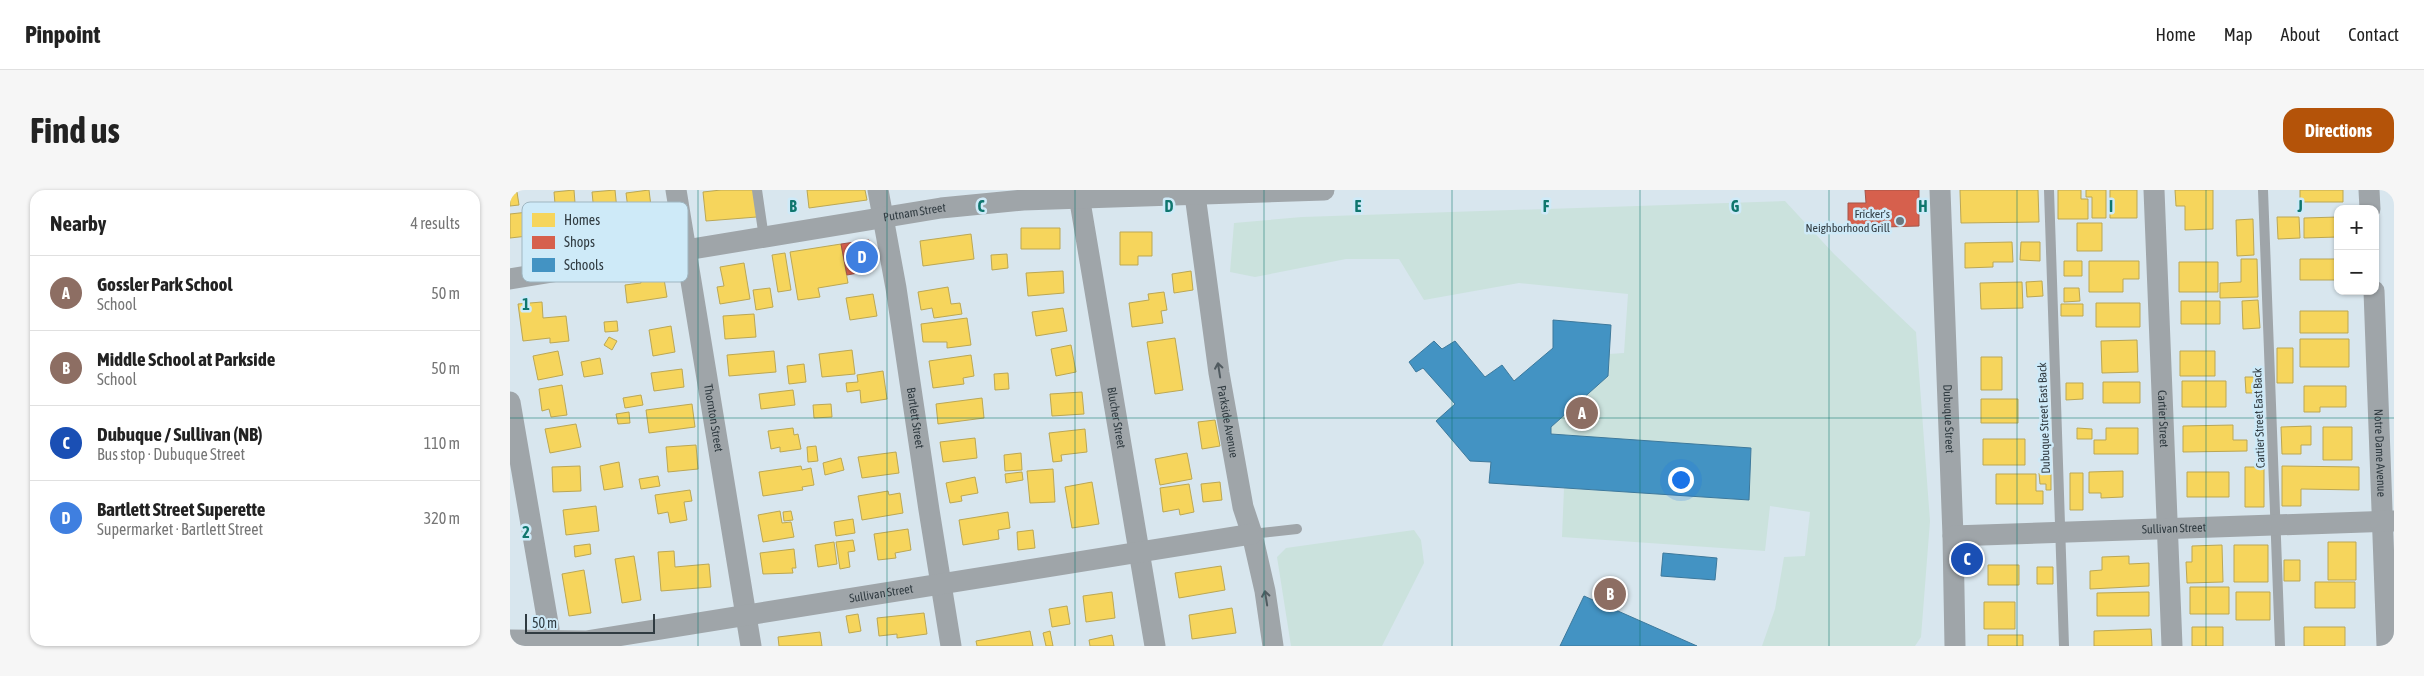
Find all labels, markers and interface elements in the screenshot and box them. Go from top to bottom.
text: Pinpoint [25,21,100,48]
text: Home [2156,24,2196,45]
text: Map [2224,24,2253,45]
text: About [2281,24,2320,45]
text: Contact [2348,24,2399,45]
button: Directions [2283,108,2394,153]
text: Find us [30,110,120,150]
text: B [789,197,797,215]
text: C [977,197,985,215]
text: D [1165,197,1174,215]
text: E [1355,197,1362,215]
text: F [1543,197,1550,215]
text: G [1731,197,1740,215]
text: H [1918,197,1928,215]
text: I [2109,197,2113,215]
text: J [2296,197,2303,215]
street label: Putnam Street [882,201,947,224]
legend [522,202,688,282]
map controls [2334,205,2379,295]
button: + [2334,205,2379,250]
place label: Fricker's Neighborhood Grill [1805,207,1891,235]
text: Nearby [50,211,106,235]
text: Homes [564,212,600,228]
text: 4 results [410,214,460,232]
marker: Fricker's Neighborhood Grill [1894,215,1906,227]
text: Shops [564,234,595,250]
pin: D [846,238,878,276]
button: − [2334,250,2379,295]
text: Schools [564,257,604,273]
text: Gossler Park School [97,273,233,295]
text: A [62,284,70,302]
text: 50 m [431,284,460,302]
text: School [97,295,137,313]
text: 1 [522,295,530,313]
text: Middle School at Parkside [97,348,275,370]
text: B [62,359,70,377]
text: 50 m [431,359,460,377]
street label: Dubuque Street East Back [2035,361,2053,474]
one-way arrow [1214,363,1224,379]
street label: Cartier Street East Back [2250,367,2268,468]
text: School [97,370,137,388]
street label: Thornton Street [701,383,726,454]
street label: Parkside Avenue [1214,384,1241,459]
street label: Dubuque Street [1940,384,1957,454]
street label: Bartlett Street [904,386,927,450]
street label: Blucher Street [1104,386,1129,450]
street label: Cartier Street [2155,390,2171,448]
pin: A [1566,394,1598,432]
street label: Notre Dame Avenue [2371,409,2389,497]
text: Dubuque / Sullivan (NB) [97,423,263,445]
text: C [62,434,70,452]
text: 110 m [424,434,460,452]
text: Bus stop · Dubuque Street [97,445,245,463]
your location [1668,467,1694,493]
text: Bartlett Street Superette [97,498,265,520]
text: D [62,509,70,527]
text: 320 m [424,509,460,527]
text: Supermarket · Bartlett Street [97,520,263,538]
street label: Sullivan Street [2142,520,2207,537]
text: 2 [522,523,530,541]
pin: C [1951,540,1983,578]
pin: B [1594,575,1626,613]
street label: Sullivan Street [848,581,915,606]
one-way arrow [1261,590,1271,606]
scale bar [525,611,655,634]
text: 50 m [532,615,557,631]

